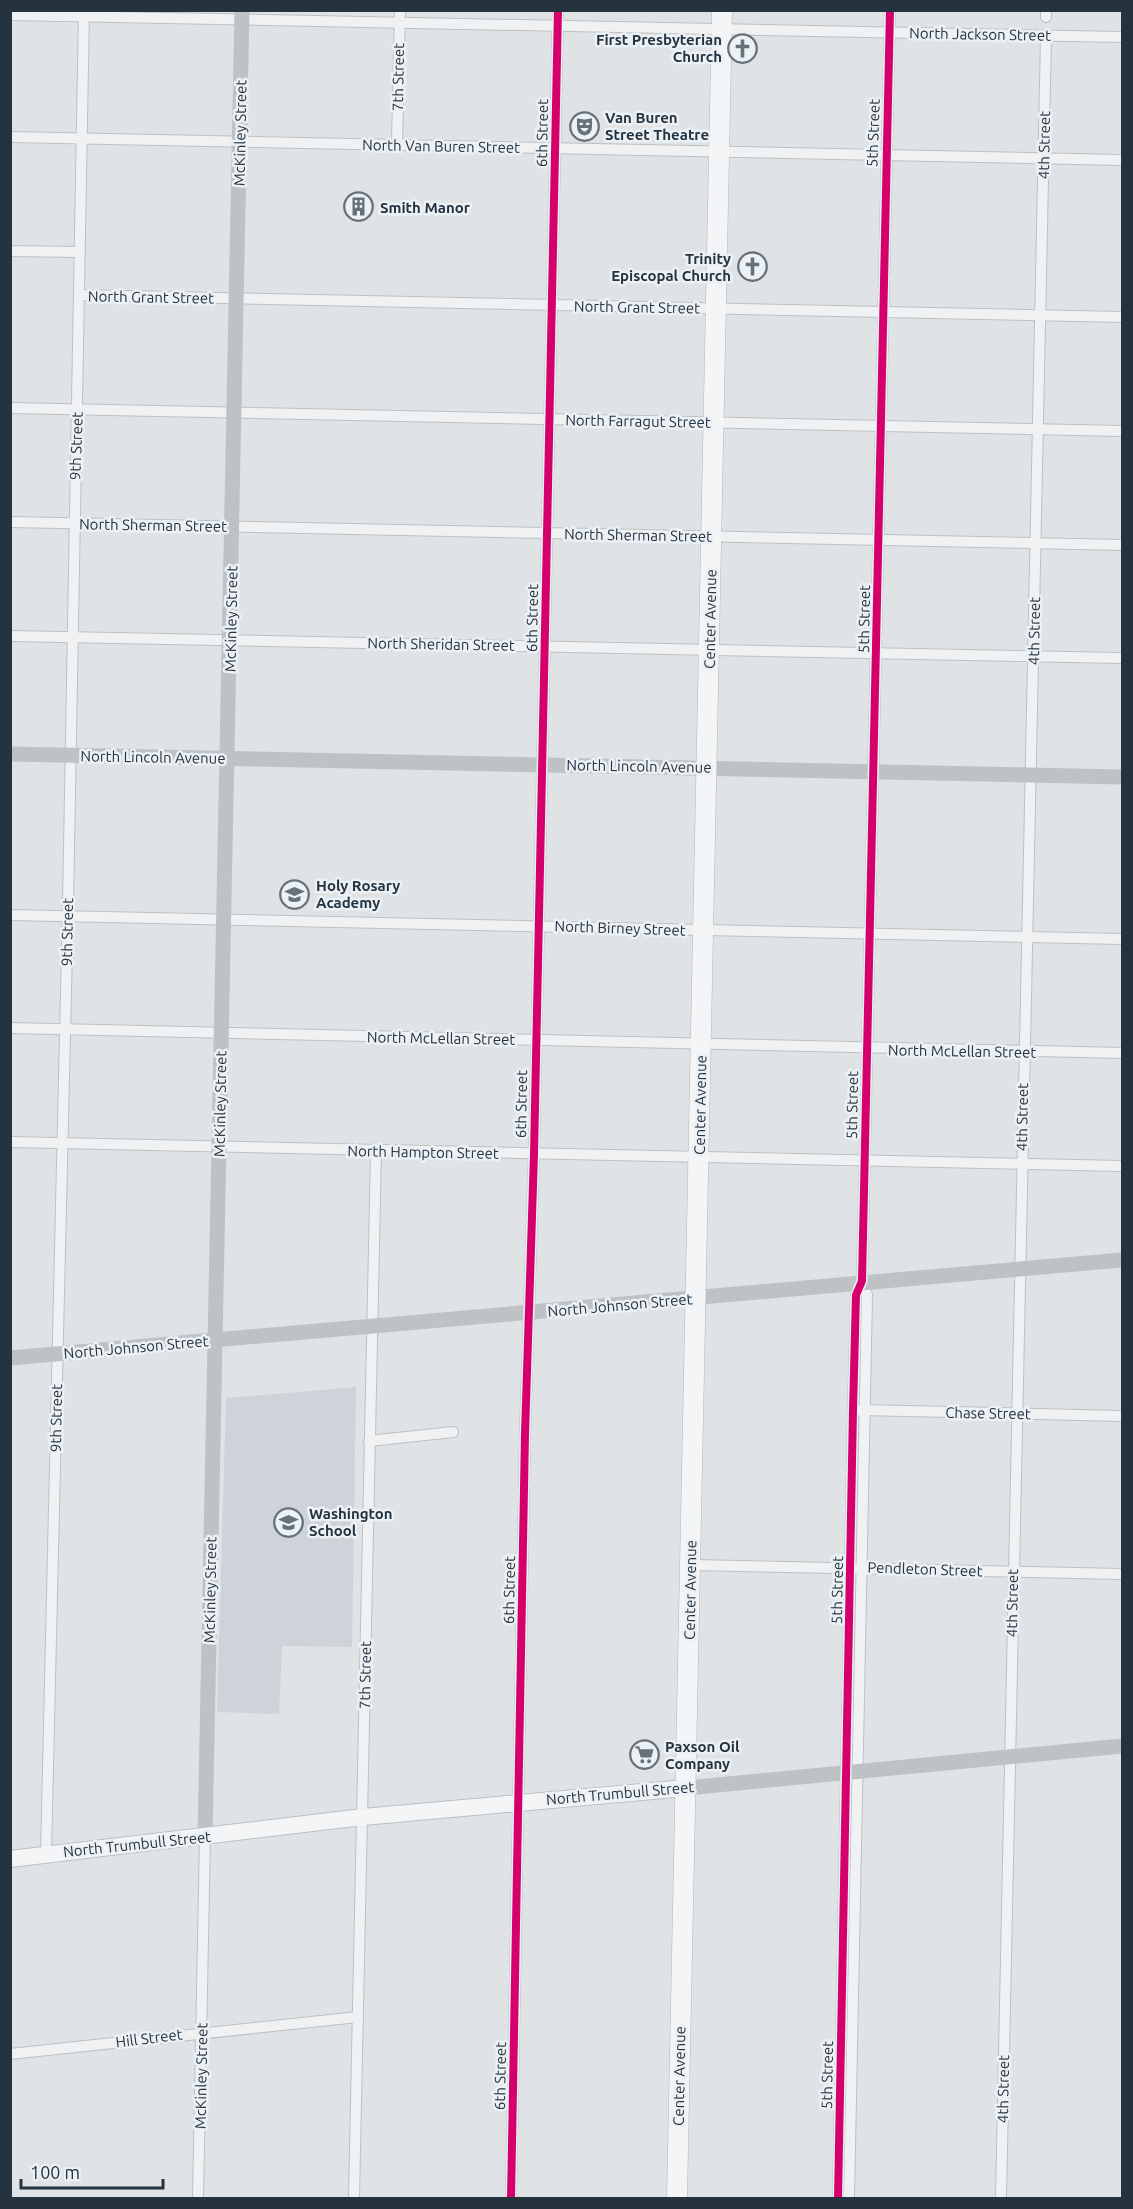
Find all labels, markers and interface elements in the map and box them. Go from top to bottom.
street label: North Jackson Street [909,24,1051,44]
place label: First Presbyterian Church [596,31,722,65]
church icon: First Presbyterian Church [727,32,759,64]
street label: 7th Street [389,43,407,111]
street label: McKinley Street [231,80,249,186]
street label: 6th Street [533,99,551,167]
street label: 5th Street [863,99,883,167]
place label: Van Buren Street Theatre [605,109,709,143]
theatre icon: Van Buren Street Theatre [568,110,600,142]
street label: 4th Street [1035,111,1053,179]
street label: North Van Buren Street [362,136,520,156]
building icon: Smith Manor [343,191,375,223]
place label: Smith Manor [380,199,471,216]
place label: Trinity Episcopal Church [611,250,731,284]
church icon: Trinity Episcopal Church [736,251,768,283]
street label: North Grant Street [88,287,214,307]
street label: North Grant Street [574,297,700,317]
street label: North Farragut Street [565,411,711,431]
street label: 9th Street [66,412,86,480]
street label: North Sherman Street [79,515,227,535]
street label: North Sherman Street [564,525,712,545]
street label: McKinley Street [222,566,240,672]
street label: Center Avenue [701,569,719,669]
street label: 6th Street [523,584,541,652]
street label: 5th Street [855,585,873,653]
street label: 4th Street [1025,597,1043,665]
street label: North Sheridan Street [367,634,515,654]
street label: North Lincoln Avenue [80,747,226,767]
street label: North Lincoln Avenue [566,756,712,776]
place label: Holy Rosary Academy [316,877,400,911]
school or university icon: Holy Rosary Academy [279,878,311,910]
street label: 9th Street [58,898,76,966]
street label: North Birney Street [554,917,686,939]
street label: North McLellan Street [367,1028,515,1048]
street label: North McLellan Street [888,1041,1036,1061]
street label: McKinley Street [211,1051,229,1157]
street label: Center Avenue [691,1055,709,1155]
street label: 6th Street [512,1070,530,1138]
street label: 5th Street [843,1071,861,1139]
street label: 4th Street [1013,1083,1031,1151]
street label: North Hampton Street [347,1142,499,1162]
street label: North Johnson Street [547,1290,693,1320]
street label: North Johnson Street [63,1332,209,1362]
street label: 9th Street [47,1384,65,1452]
street label: Chase Street [945,1404,1031,1422]
place label: Washington School [309,1505,393,1539]
school or university icon: Washington School [272,1506,304,1538]
street label: McKinley Street [201,1537,219,1643]
street label: Center Avenue [681,1540,699,1640]
street label: 6th Street [500,1556,518,1624]
street label: 5th Street [828,1556,846,1624]
street label: Pendleton Street [867,1558,983,1580]
street label: 4th Street [1003,1569,1021,1637]
street label: 7th Street [356,1641,374,1709]
place label: Paxson Oil Company [665,1738,740,1772]
supermarket icon: Paxson Oil Company [628,1739,660,1771]
street label: North Trumbull Street [545,1778,695,1808]
street label: North Trumbull Street [62,1828,212,1860]
street label: McKinley Street [192,2023,210,2129]
street label: Hill Street [115,2025,184,2051]
street label: Center Avenue [670,2026,688,2126]
street label: 5th Street [818,2041,836,2109]
street label: 6th Street [491,2042,509,2110]
street label: 4th Street [994,2055,1012,2123]
scale bar [21,2152,164,2190]
text: 100 m [30,2162,80,2182]

